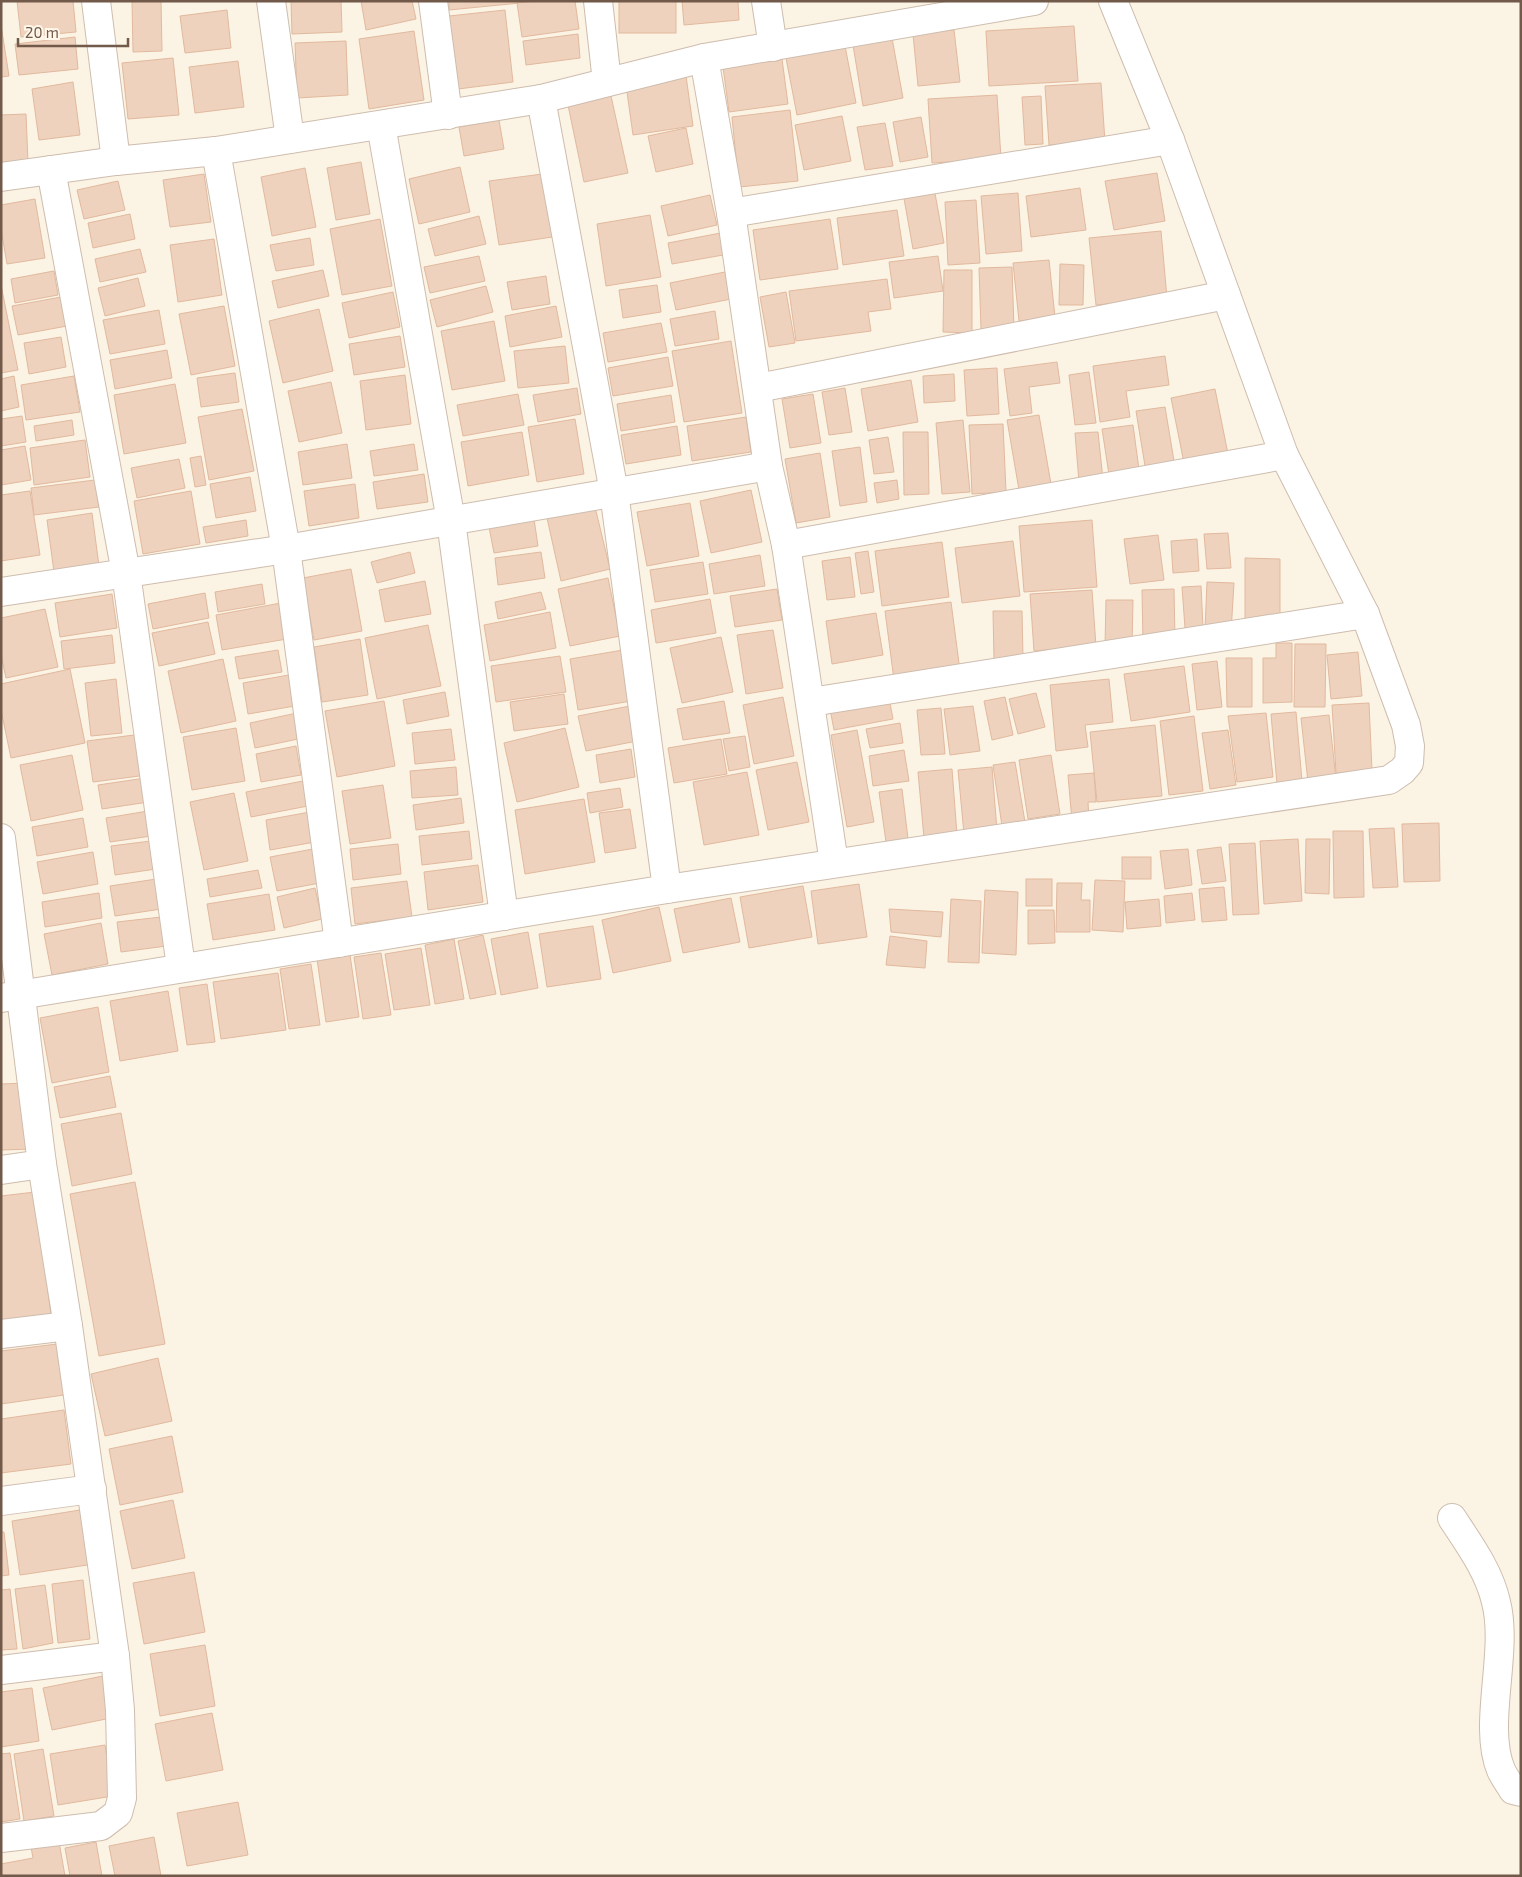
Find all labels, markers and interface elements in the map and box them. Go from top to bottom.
scale bar [18,15,128,47]
text: 20 m [25,23,59,41]

